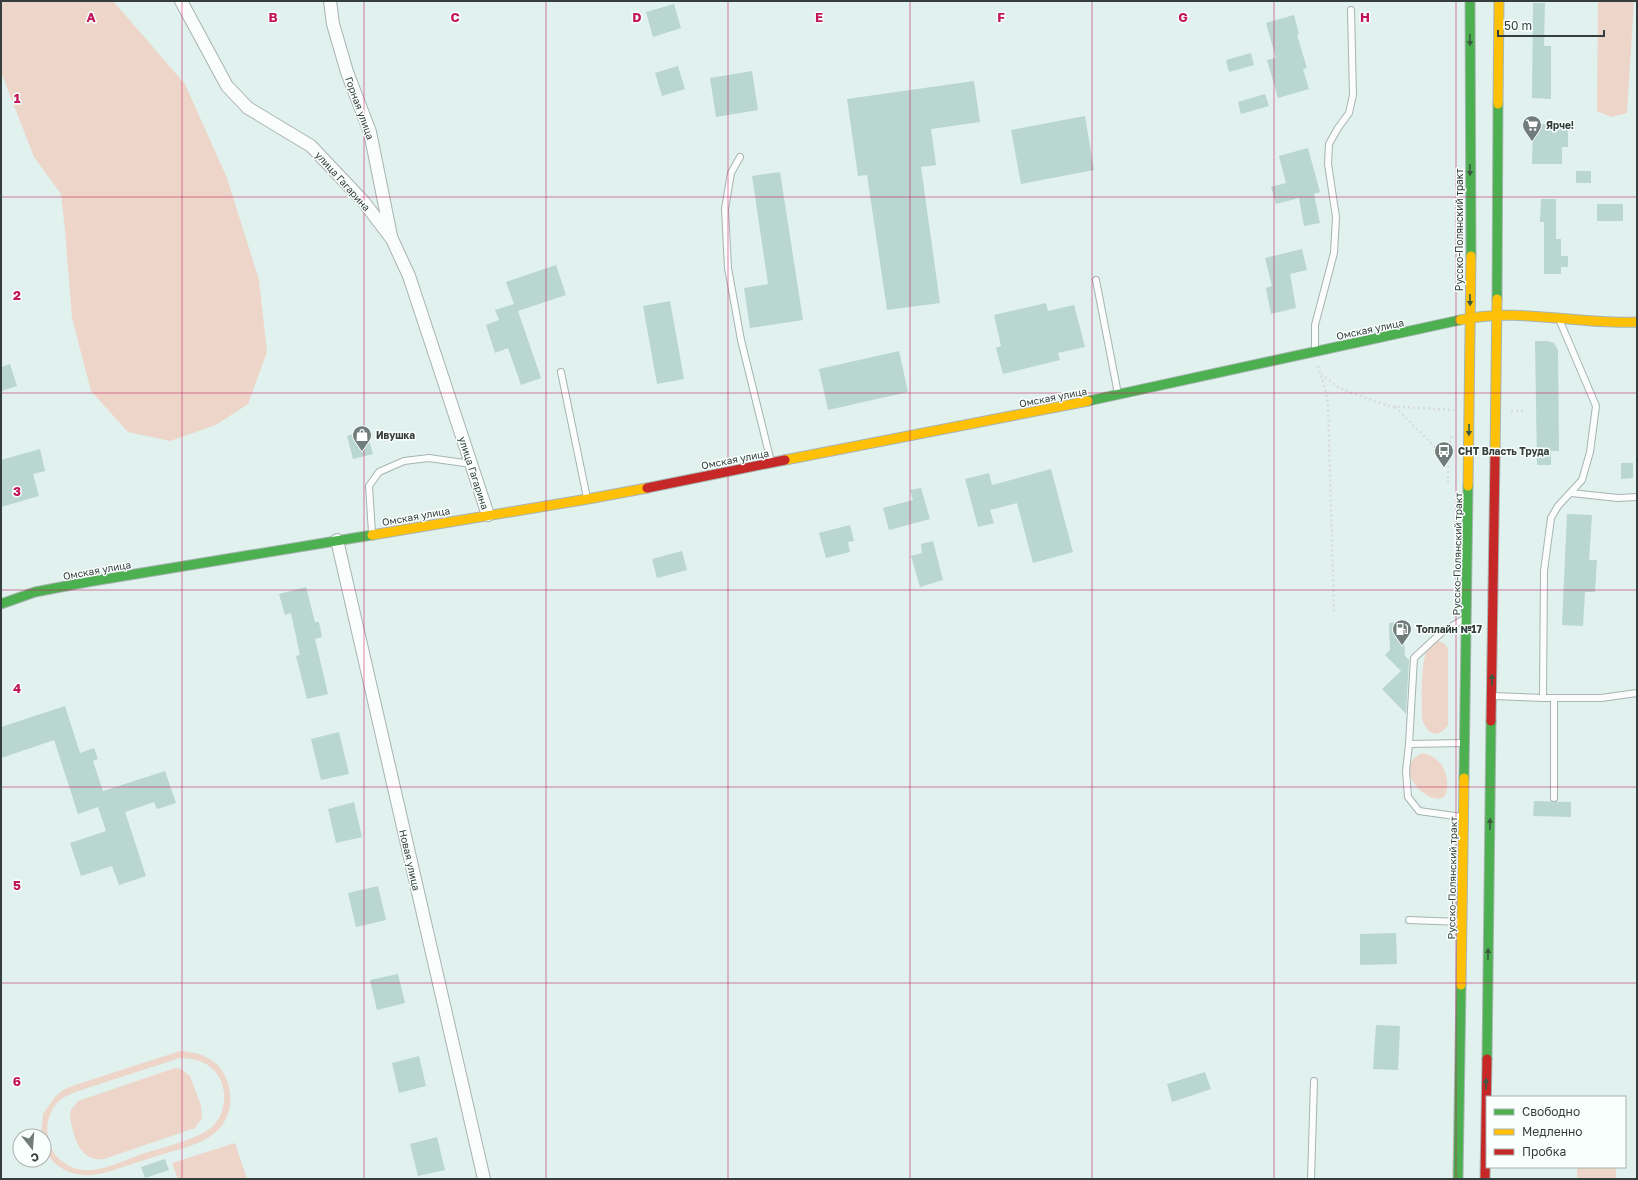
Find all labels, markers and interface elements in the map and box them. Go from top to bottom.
text: A [86,9,96,25]
text: B [268,9,278,25]
text: C [450,9,460,25]
text: D [632,9,642,25]
text: E [815,9,823,25]
text: F [997,9,1005,25]
text: G [1178,9,1188,25]
text: H [1360,9,1370,25]
scale bar [1498,12,1604,38]
text: 50 m [1504,18,1532,33]
one-way arrow [1467,34,1473,47]
street label: Горная улица [343,75,377,141]
text: 1 [14,90,21,106]
supermarket icon: Ярче! [1521,114,1543,142]
place label: Ярче! [1546,119,1574,131]
street label: улица Гагарина [313,149,373,213]
one-way arrow [1467,164,1473,177]
street label: Русско-Полянский тракт [1453,169,1465,291]
text: 2 [13,287,21,303]
one-way arrow [1467,294,1473,307]
street label: Омская улица [1335,316,1405,342]
street label: Омская улица [1018,385,1088,409]
shop icon: Ивушка [351,424,373,452]
one-way arrow [1466,424,1472,437]
place label: Ивушка [376,429,415,441]
street label: улица Гагарина [457,435,491,511]
bus stop icon: СНТ Власть Труда [1433,440,1455,468]
place label: СНТ Власть Труда [1458,445,1549,457]
street label: Омская улица [700,447,770,471]
text: 3 [13,483,21,499]
street label: Русско-Полянский тракт [1450,492,1464,615]
street label: Омская улица [381,504,451,528]
street label: Омская улица [62,558,132,582]
fuel station icon: Топлайн №17 [1391,618,1413,646]
place label: Топлайн №17 [1416,623,1482,635]
one-way arrow [1489,673,1495,686]
text: 4 [13,680,21,696]
street label: Русско-Полянский тракт [1445,816,1459,939]
one-way arrow [1487,817,1493,830]
street label: Новая улица [397,828,423,892]
text: 5 [13,877,21,893]
one-way arrow [1485,947,1491,960]
text: 6 [13,1073,21,1089]
one-way arrow [1483,1077,1489,1090]
legend [1486,1096,1626,1168]
text: Свободно [1522,1104,1580,1119]
text: Медленно [1522,1124,1582,1139]
north arrow [12,1128,52,1168]
text: Пробка [1522,1144,1566,1159]
text: С [29,1151,41,1165]

